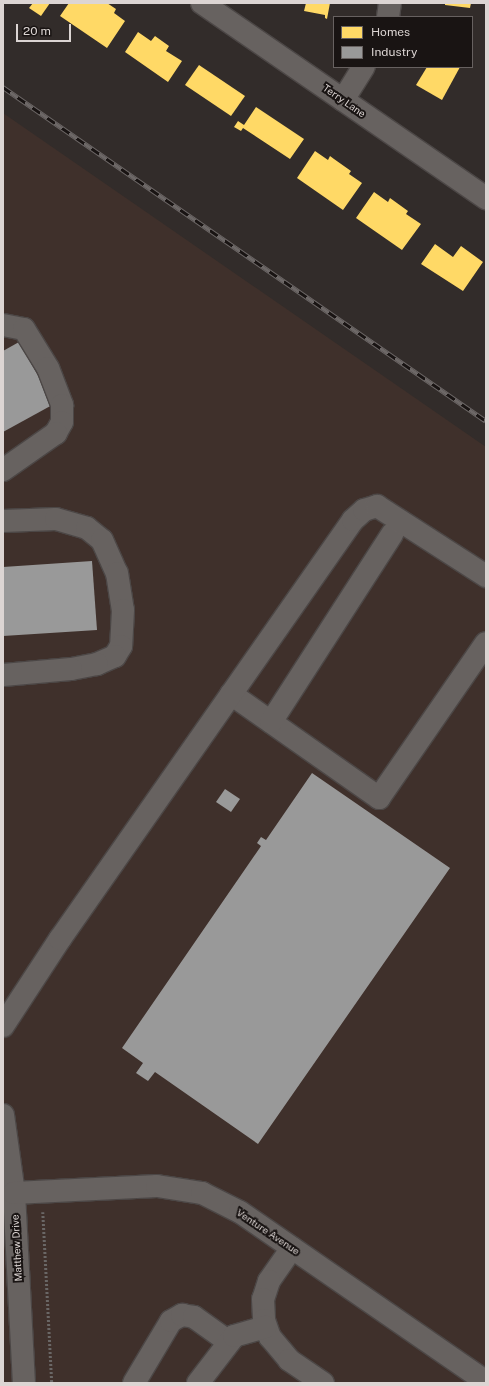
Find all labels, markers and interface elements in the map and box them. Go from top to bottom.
scale bar [18,16,73,42]
legend [333,16,473,68]
text: 20 m [23,24,51,38]
text: Homes [371,25,410,39]
text: Industry [371,45,417,59]
street label: Terry Lane [320,82,368,120]
street label: Venture Avenue [234,1206,302,1258]
street label: Matthew Drive [9,1214,25,1282]

